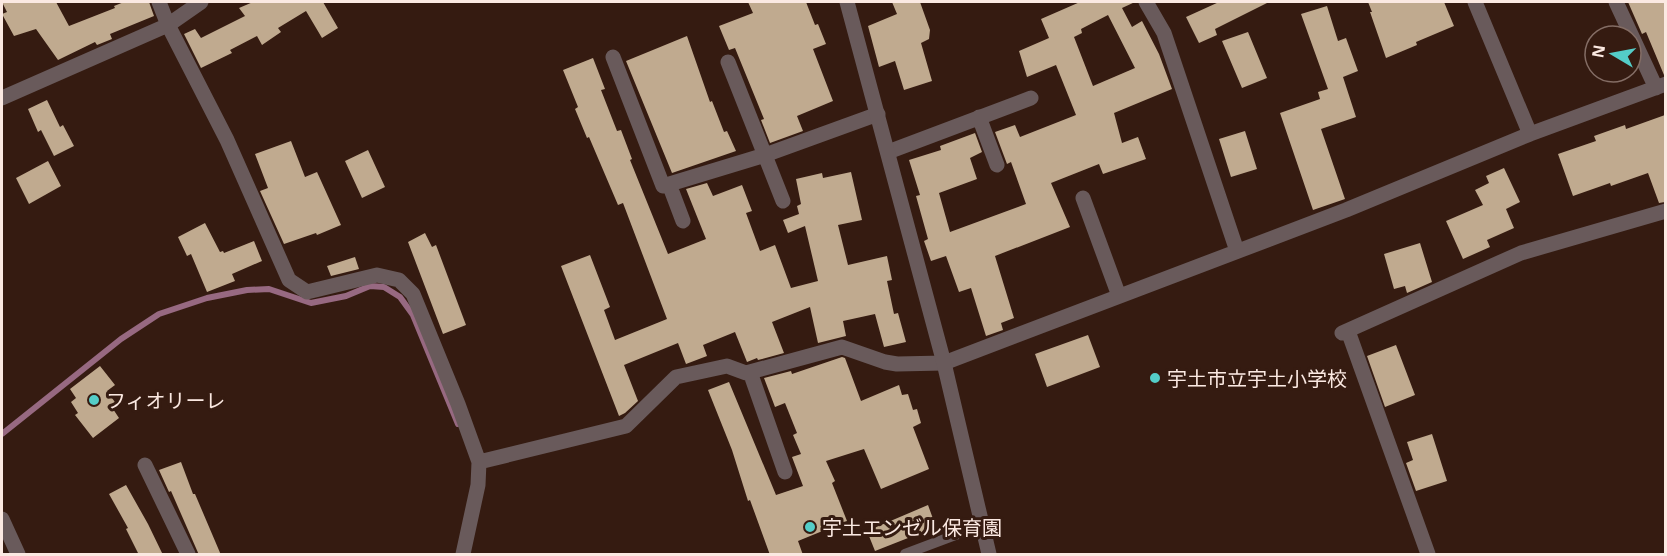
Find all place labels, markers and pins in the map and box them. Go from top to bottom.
place label: 宇土市立宇土小学校 [1167,365,1347,392]
marker: 宇土市立宇土小学校 [1148,371,1162,385]
place label: フィオリーレ [106,387,226,414]
marker: フィオリーレ [87,393,101,407]
place label: 宇土エンゼル保育園 [822,514,1002,541]
marker: 宇土エンゼル保育園 [803,520,817,534]

